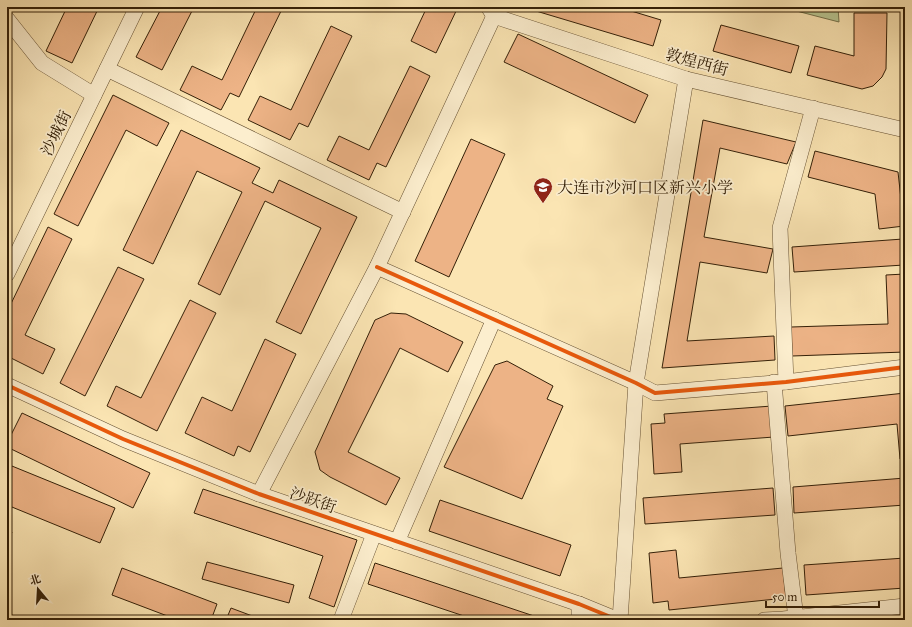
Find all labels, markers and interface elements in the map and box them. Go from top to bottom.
street label: 敦煌西街 [664,45,730,79]
street label: 沙城街 [37,107,75,159]
school or university icon: 大连市沙河口区新兴小学 [532,176,554,204]
place label: 大连市沙河口区新兴小学 [557,178,733,197]
street label: 沙跃街 [287,483,339,517]
north arrow [18,569,58,609]
text: 北 [28,572,42,588]
scale bar [766,583,879,609]
text: 50 m [772,590,797,604]

